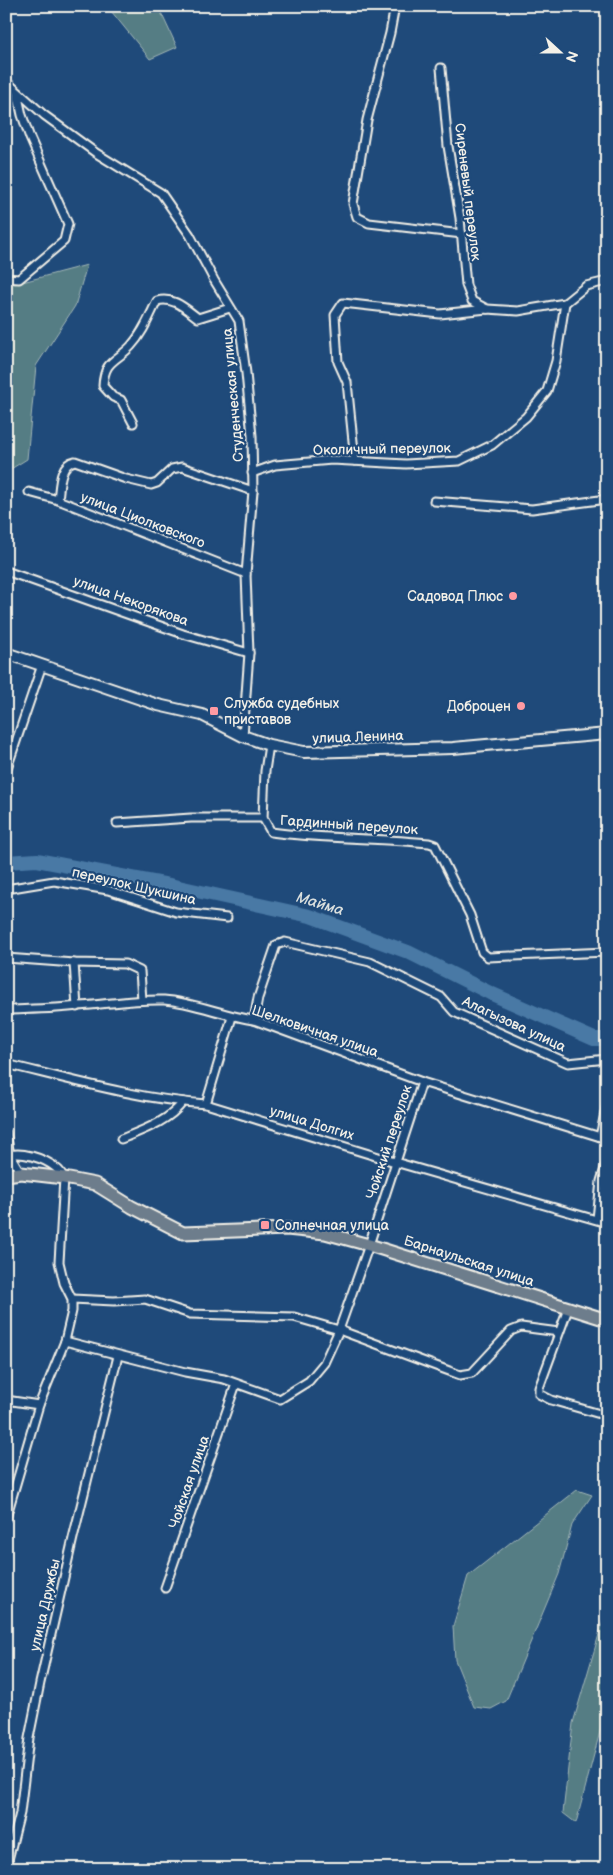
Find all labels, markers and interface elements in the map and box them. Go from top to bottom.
north arrow [536,28,586,78]
text: N [562,49,581,64]
street label: Сиреневый переулок [451,122,485,262]
street label: Студенческая улица [219,327,247,463]
street label: Околичный переулок [313,439,452,459]
street label: улица Циолковского [78,488,208,552]
street label: улица Некорякова [71,572,191,630]
place label: Садовод Плюс [407,588,503,605]
marker: Садовод Плюс [507,590,519,602]
place label: Служба судебных приставов [224,695,340,728]
place label: Доброцен [447,698,511,715]
marker: Доброцен [515,700,527,712]
marker: Служба судебных приставов [208,705,220,717]
street label: улица Ленина [312,727,405,747]
street label: Гардинный переулок [279,812,419,838]
street label: переулок Шукшина [70,863,198,909]
water label: Майма [294,888,346,920]
street label: Алагызова улица [459,992,569,1056]
street label: Шелковичная улица [250,1001,381,1061]
street label: Чойский переулок [362,1082,416,1201]
street label: улица Долгих [268,1102,357,1144]
place label: Солнечная улица [275,1217,390,1234]
marker: Солнечная улица [259,1219,271,1231]
street label: Барнаульская улица [402,1232,537,1290]
street label: Чойская улица [165,1433,213,1531]
street label: улица Дружбы [26,1557,64,1653]

